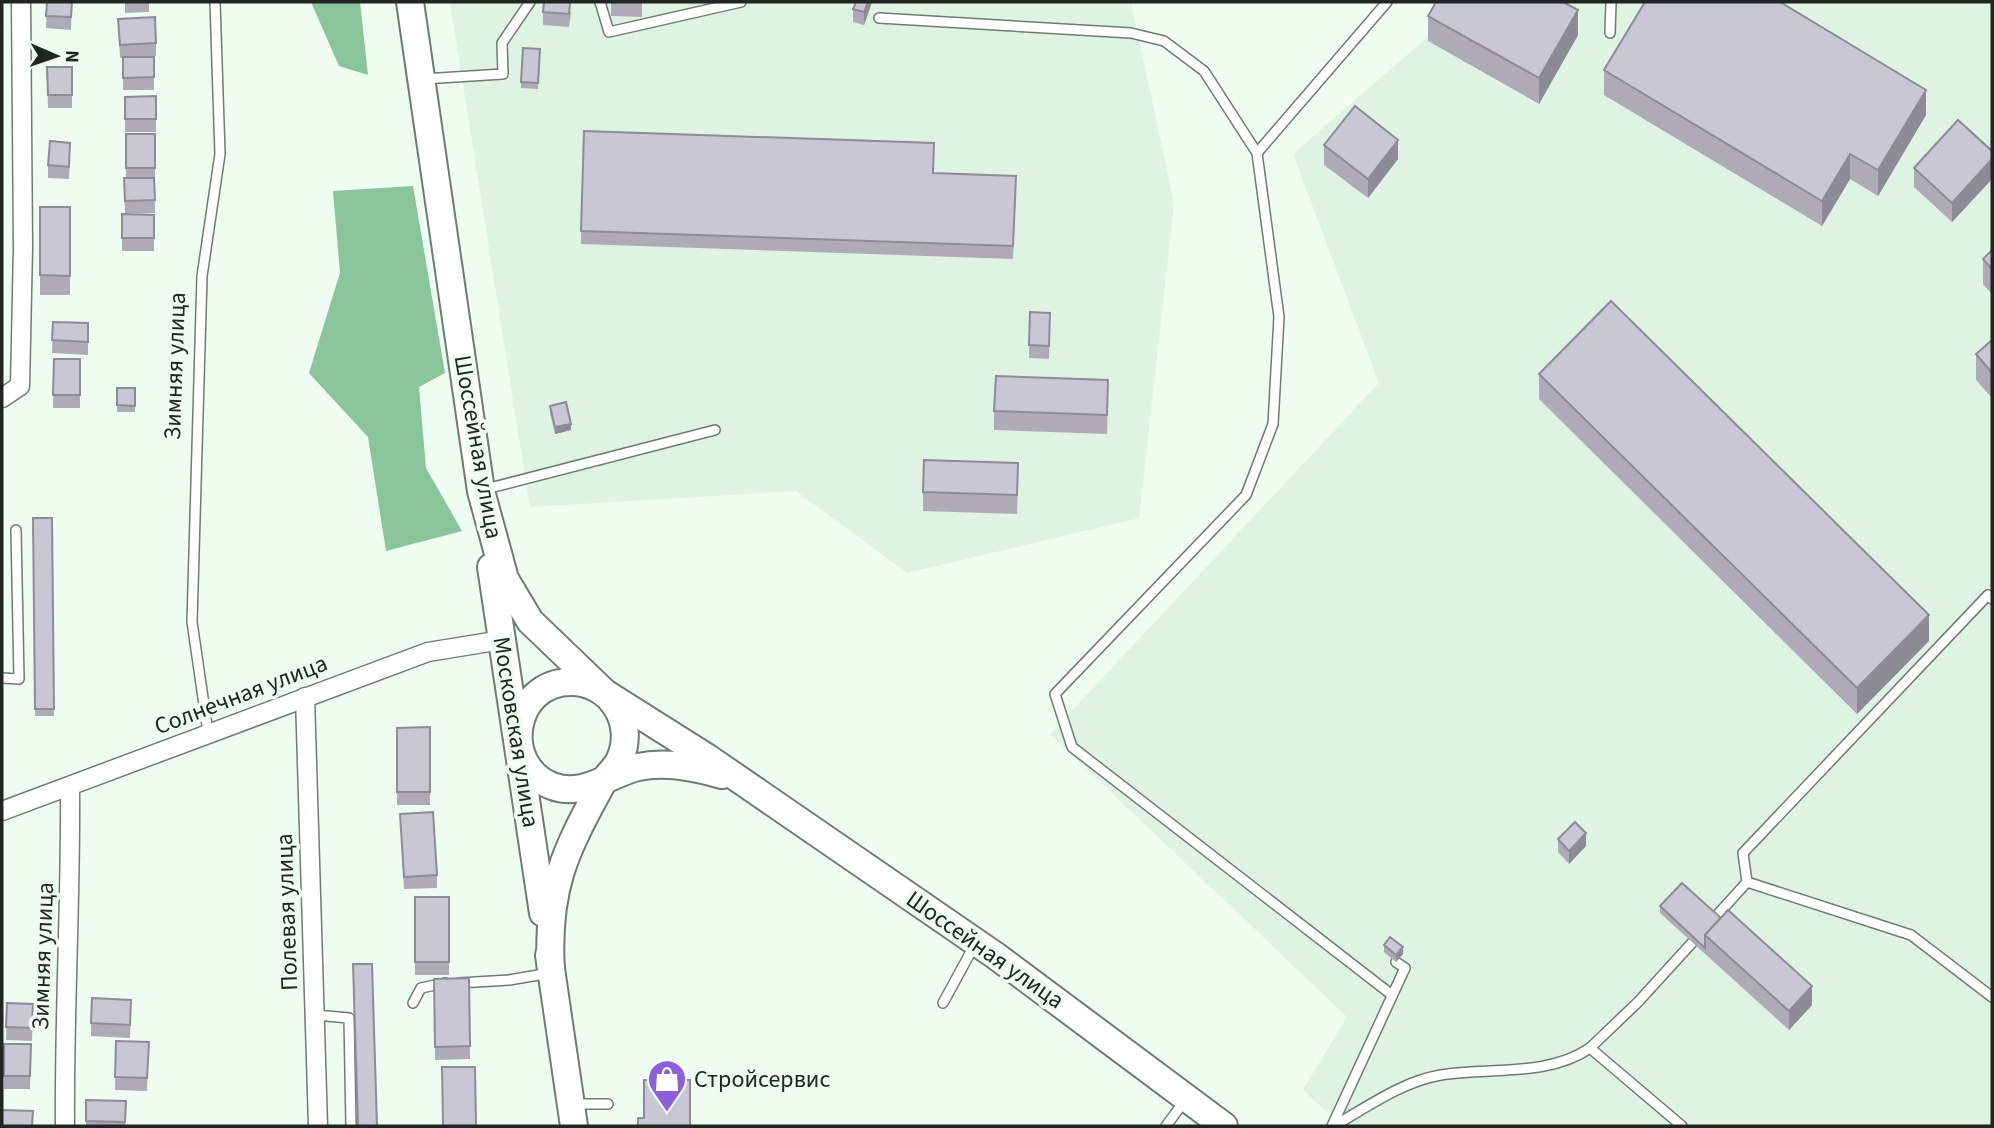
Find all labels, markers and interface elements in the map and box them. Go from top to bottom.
north arrow [21,21,91,91]
text: N [58,50,85,63]
street label: Зимняя улица [155,291,195,441]
street label: Шоссейная улица [445,352,511,542]
street label: Московская улица [484,634,548,830]
street label: Солнечная улица [149,646,333,744]
street label: Полевая улица [267,833,307,991]
street label: Зимняя улица [23,881,63,1031]
street label: Шоссейная улица [899,882,1071,1018]
shop icon: Стройсервис [646,1058,688,1113]
place label: Стройсервис [694,1062,830,1097]

